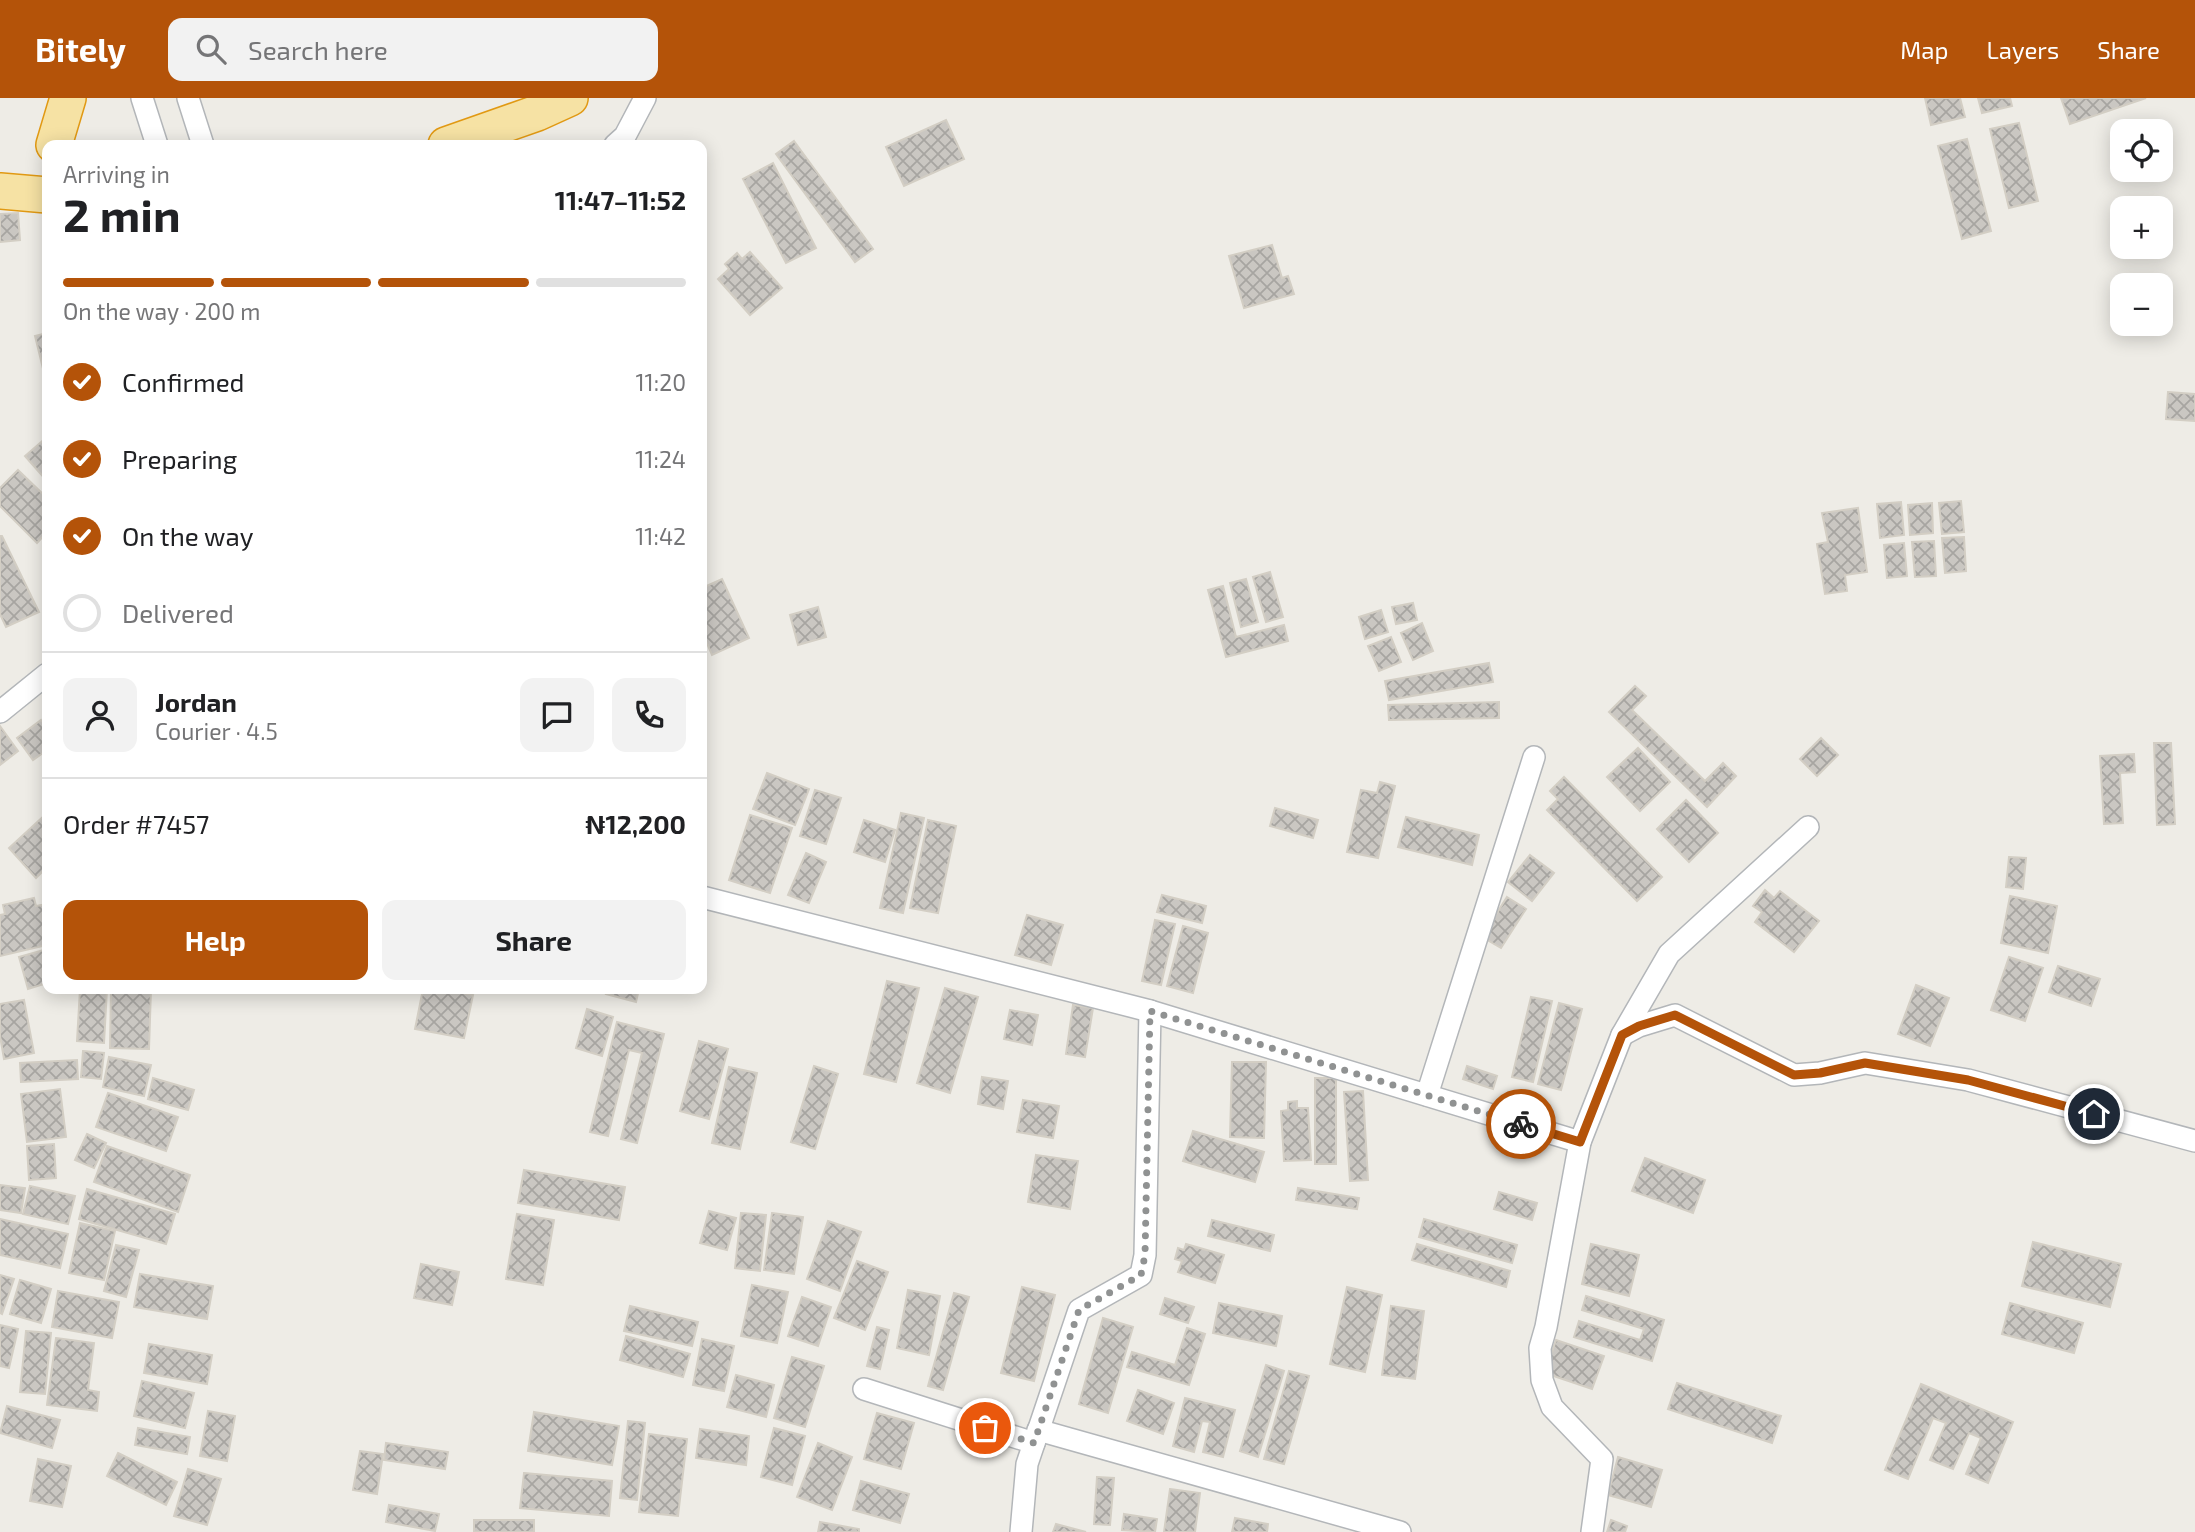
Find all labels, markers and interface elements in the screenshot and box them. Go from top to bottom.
search box [168,18,658,81]
text: Bitely [35,29,126,69]
icon: search [192,30,230,68]
text: Search here [248,34,388,65]
text: Map [1900,35,1948,64]
text: Layers [1986,35,2059,64]
text: Share [2097,35,2160,64]
map controls [2110,119,2173,336]
button: locate [2110,119,2173,182]
text: Arriving in [63,160,170,188]
text: 11:47–11:52 [555,184,686,215]
text: 2 min [63,186,181,241]
button: + [2110,196,2173,259]
button: − [2110,273,2173,336]
text: On the way · 200 m [63,297,260,325]
icon: check [63,363,101,401]
text: Confirmed [122,366,245,397]
text: 11:20 [635,368,686,396]
icon: check [63,440,101,478]
text: Preparing [122,443,237,474]
text: 11:24 [635,445,686,473]
icon: check [63,517,101,555]
text: On the way [122,520,253,551]
text: 11:42 [635,522,686,550]
text: Delivered [122,597,234,628]
button: person [63,678,137,752]
button: chat [520,678,594,752]
button: phone [612,678,686,752]
text: Jordan [155,686,237,717]
text: Courier · 4.5 [155,717,278,745]
text: Order #7457 [63,808,209,839]
text: ₦12,200 [585,808,686,839]
button: Help [63,900,368,980]
button: Share [382,900,686,980]
pin [2064,1084,2124,1144]
courier [1486,1089,1556,1159]
icon: home [2075,1095,2113,1133]
icon: bike [1502,1105,1540,1143]
pin [955,1398,1015,1458]
icon: bag [966,1409,1004,1447]

